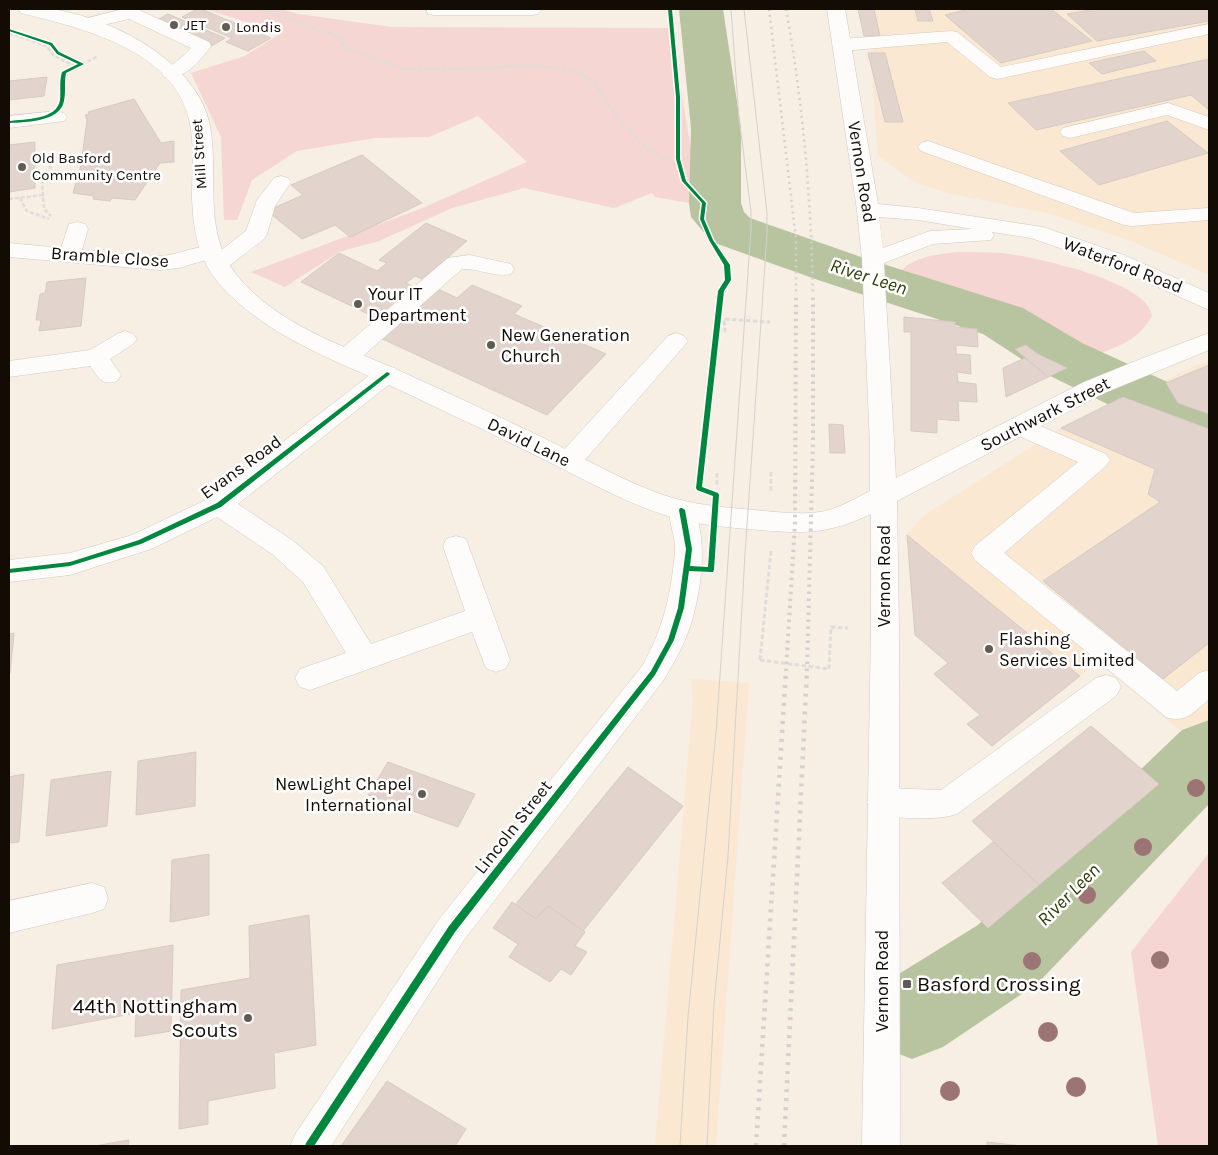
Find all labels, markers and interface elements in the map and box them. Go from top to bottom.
place label: JET [184,16,206,34]
place label: Londis [236,18,282,36]
marker: JET [168,19,180,31]
marker: Londis [220,21,232,33]
street label: Mill Street [188,118,210,190]
street label: Vernon Road [843,120,881,224]
place label: Old Basford Community Centre [32,149,161,184]
marker: Old Basford Community Centre [16,161,28,173]
street label: Waterford Road [1060,232,1186,298]
street label: Bramble Close [50,242,170,272]
water label: River Leen [827,254,910,300]
place label: Your IT Department [368,283,467,326]
marker: Your IT Department [352,298,364,310]
place label: New Generation Church [501,324,630,367]
marker: New Generation Church [485,339,497,351]
street label: Southwark Street [977,372,1114,456]
street label: David Lane [484,412,574,472]
street label: Evans Road [196,430,286,504]
street label: Vernon Road [873,525,895,627]
place label: Flashing Services Limited [999,628,1135,671]
marker: Flashing Services Limited [983,643,995,655]
place label: NewLight Chapel International [275,773,412,816]
street label: Lincoln Street [469,775,557,878]
marker: NewLight Chapel International [416,788,428,800]
water label: River Leen [1033,859,1105,931]
street label: Vernon Road [871,930,893,1032]
place label: Basford Crossing [917,972,1081,996]
marker: Basford Crossing [901,978,913,990]
place label: 44th Nottingham Scouts [73,994,238,1042]
marker: 44th Nottingham Scouts [242,1012,254,1024]

